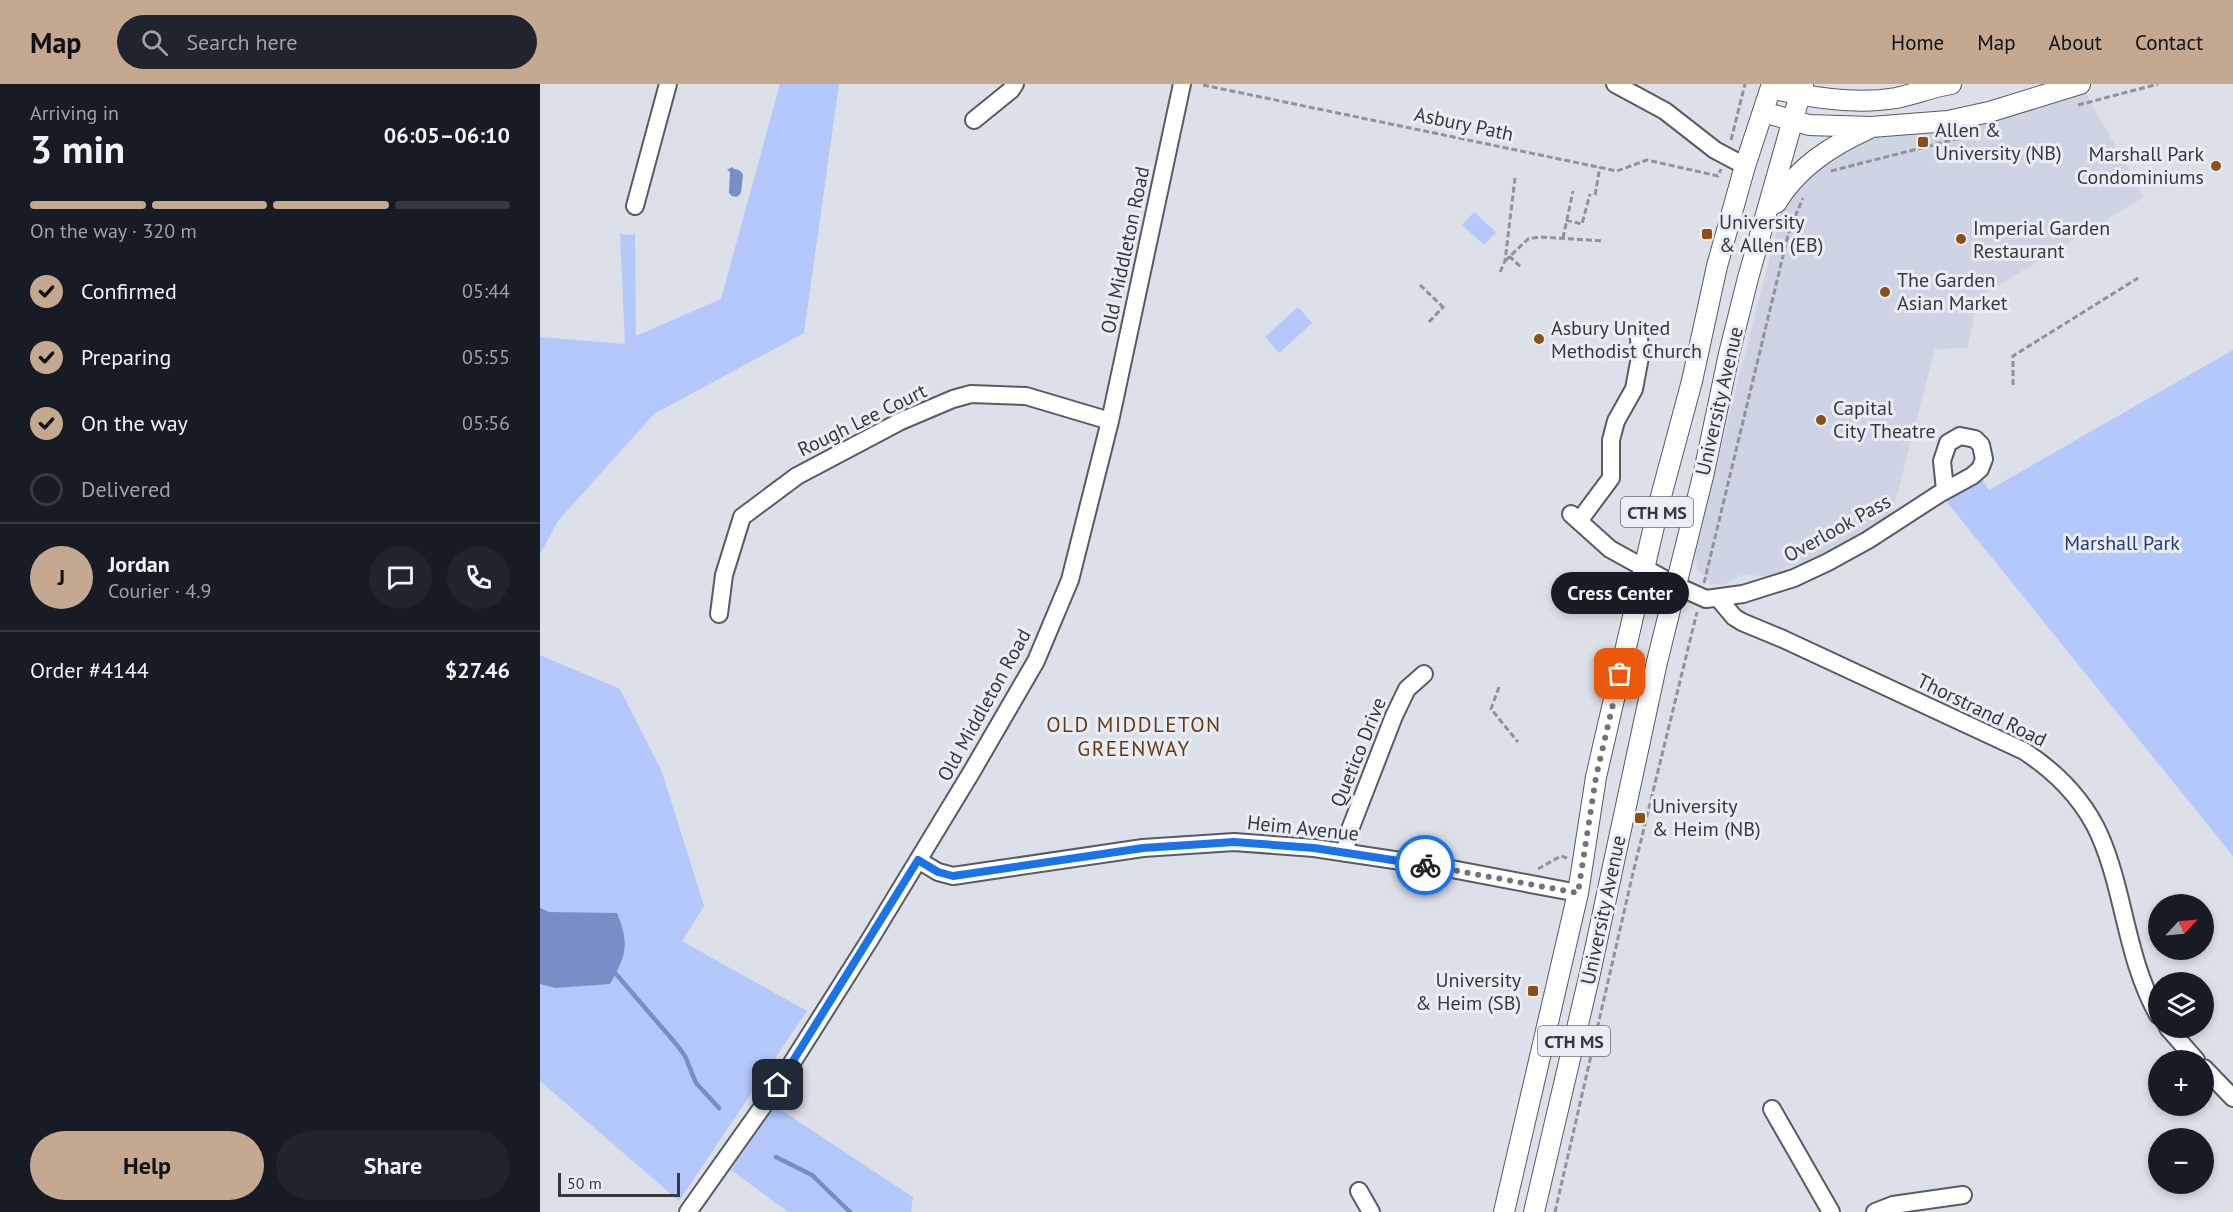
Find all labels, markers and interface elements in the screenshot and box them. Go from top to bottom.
search box [117,15,537,69]
text: Map [30,24,81,61]
icon: search [138,26,171,59]
text: Search here [186,28,297,56]
text: Home [1891,29,1944,56]
text: Map [1977,29,2016,56]
text: About [2049,29,2102,56]
text: Contact [2135,29,2203,56]
text: Arriving in [30,100,119,126]
street label: Asbury Path [1412,101,1516,147]
place label: Allen & University (NB) [1935,117,2062,166]
text: 06:05–06:10 [384,121,510,149]
text: 3 min [30,123,125,174]
marker: Allen & University (NB) [1916,135,1930,149]
place label: Marshall Park Condominiums [2077,141,2204,190]
marker: Marshall Park Condominiums [2209,159,2223,173]
street label: Old Middleton Road [1095,164,1155,336]
place label: University & Allen (EB) [1719,209,1823,258]
place label: Imperial Garden Restaurant [1973,215,2110,264]
text: On the way · 320 m [30,218,197,244]
marker: University & Allen (EB) [1700,227,1714,241]
marker: Imperial Garden Restaurant [1954,232,1968,246]
place label: The Garden Asian Market [1897,267,2008,316]
icon: check [30,275,63,308]
text: Confirmed [81,277,177,305]
text: 05:44 [462,278,510,304]
marker: The Garden Asian Market [1878,285,1892,299]
place label: Asbury United Methodist Church [1551,315,1702,364]
street label: University Avenue [1689,324,1749,478]
marker: Asbury United Methodist Church [1532,332,1546,346]
icon: check [30,341,63,374]
text: Preparing [81,343,171,371]
text: 05:55 [462,344,510,370]
street label: Rough Lee Court [793,377,931,462]
place label: Capital City Theatre [1833,395,1936,444]
icon: check [30,407,63,440]
text: On the way [81,409,188,437]
text: 05:56 [462,410,510,436]
marker: Capital City Theatre [1814,413,1828,427]
text: Delivered [81,475,171,503]
street label: Overlook Pass [1779,488,1895,568]
road number: CTH MS [1621,497,1693,527]
park label: Marshall Park [2064,530,2180,556]
button: chat [369,546,432,609]
button: phone [447,546,510,609]
text: Jordan [108,550,170,578]
text: J [58,563,65,591]
callout: Cress Center [1551,572,1689,614]
text: Courier · 4.9 [108,578,211,604]
text: Cress Center [1567,580,1673,606]
street label: Old Middleton Road [931,624,1037,786]
pin [1594,648,1645,699]
text: Order #4144 [30,656,149,684]
text: $27.46 [445,656,510,684]
icon: bag [1603,657,1636,690]
street label: Thorstrand Road [1913,667,2051,753]
street label: Quetico Drive [1324,693,1392,811]
district label: OLD MIDDLETON GREENWAY [1046,711,1222,762]
place label: University & Heim (NB) [1652,793,1761,842]
street label: Heim Avenue [1246,809,1360,847]
marker: University & Heim (NB) [1633,811,1647,825]
street label: University Avenue [1574,833,1632,987]
courier [1395,835,1455,895]
icon: bike [1409,849,1442,882]
north arrow [2148,894,2214,960]
map controls [2148,894,2214,1194]
place label: University & Heim (SB) [1415,967,1522,1016]
button: layers [2148,972,2214,1038]
marker: University & Heim (SB) [1526,984,1540,998]
road number: CTH MS [1538,1026,1610,1056]
button: + [2148,1050,2214,1116]
pin [752,1059,803,1110]
icon: home [761,1068,794,1101]
button: − [2148,1128,2214,1194]
button: Help [30,1131,264,1200]
button: Share [276,1131,510,1200]
scale bar [558,1170,680,1198]
text: 50 m [567,1173,602,1193]

